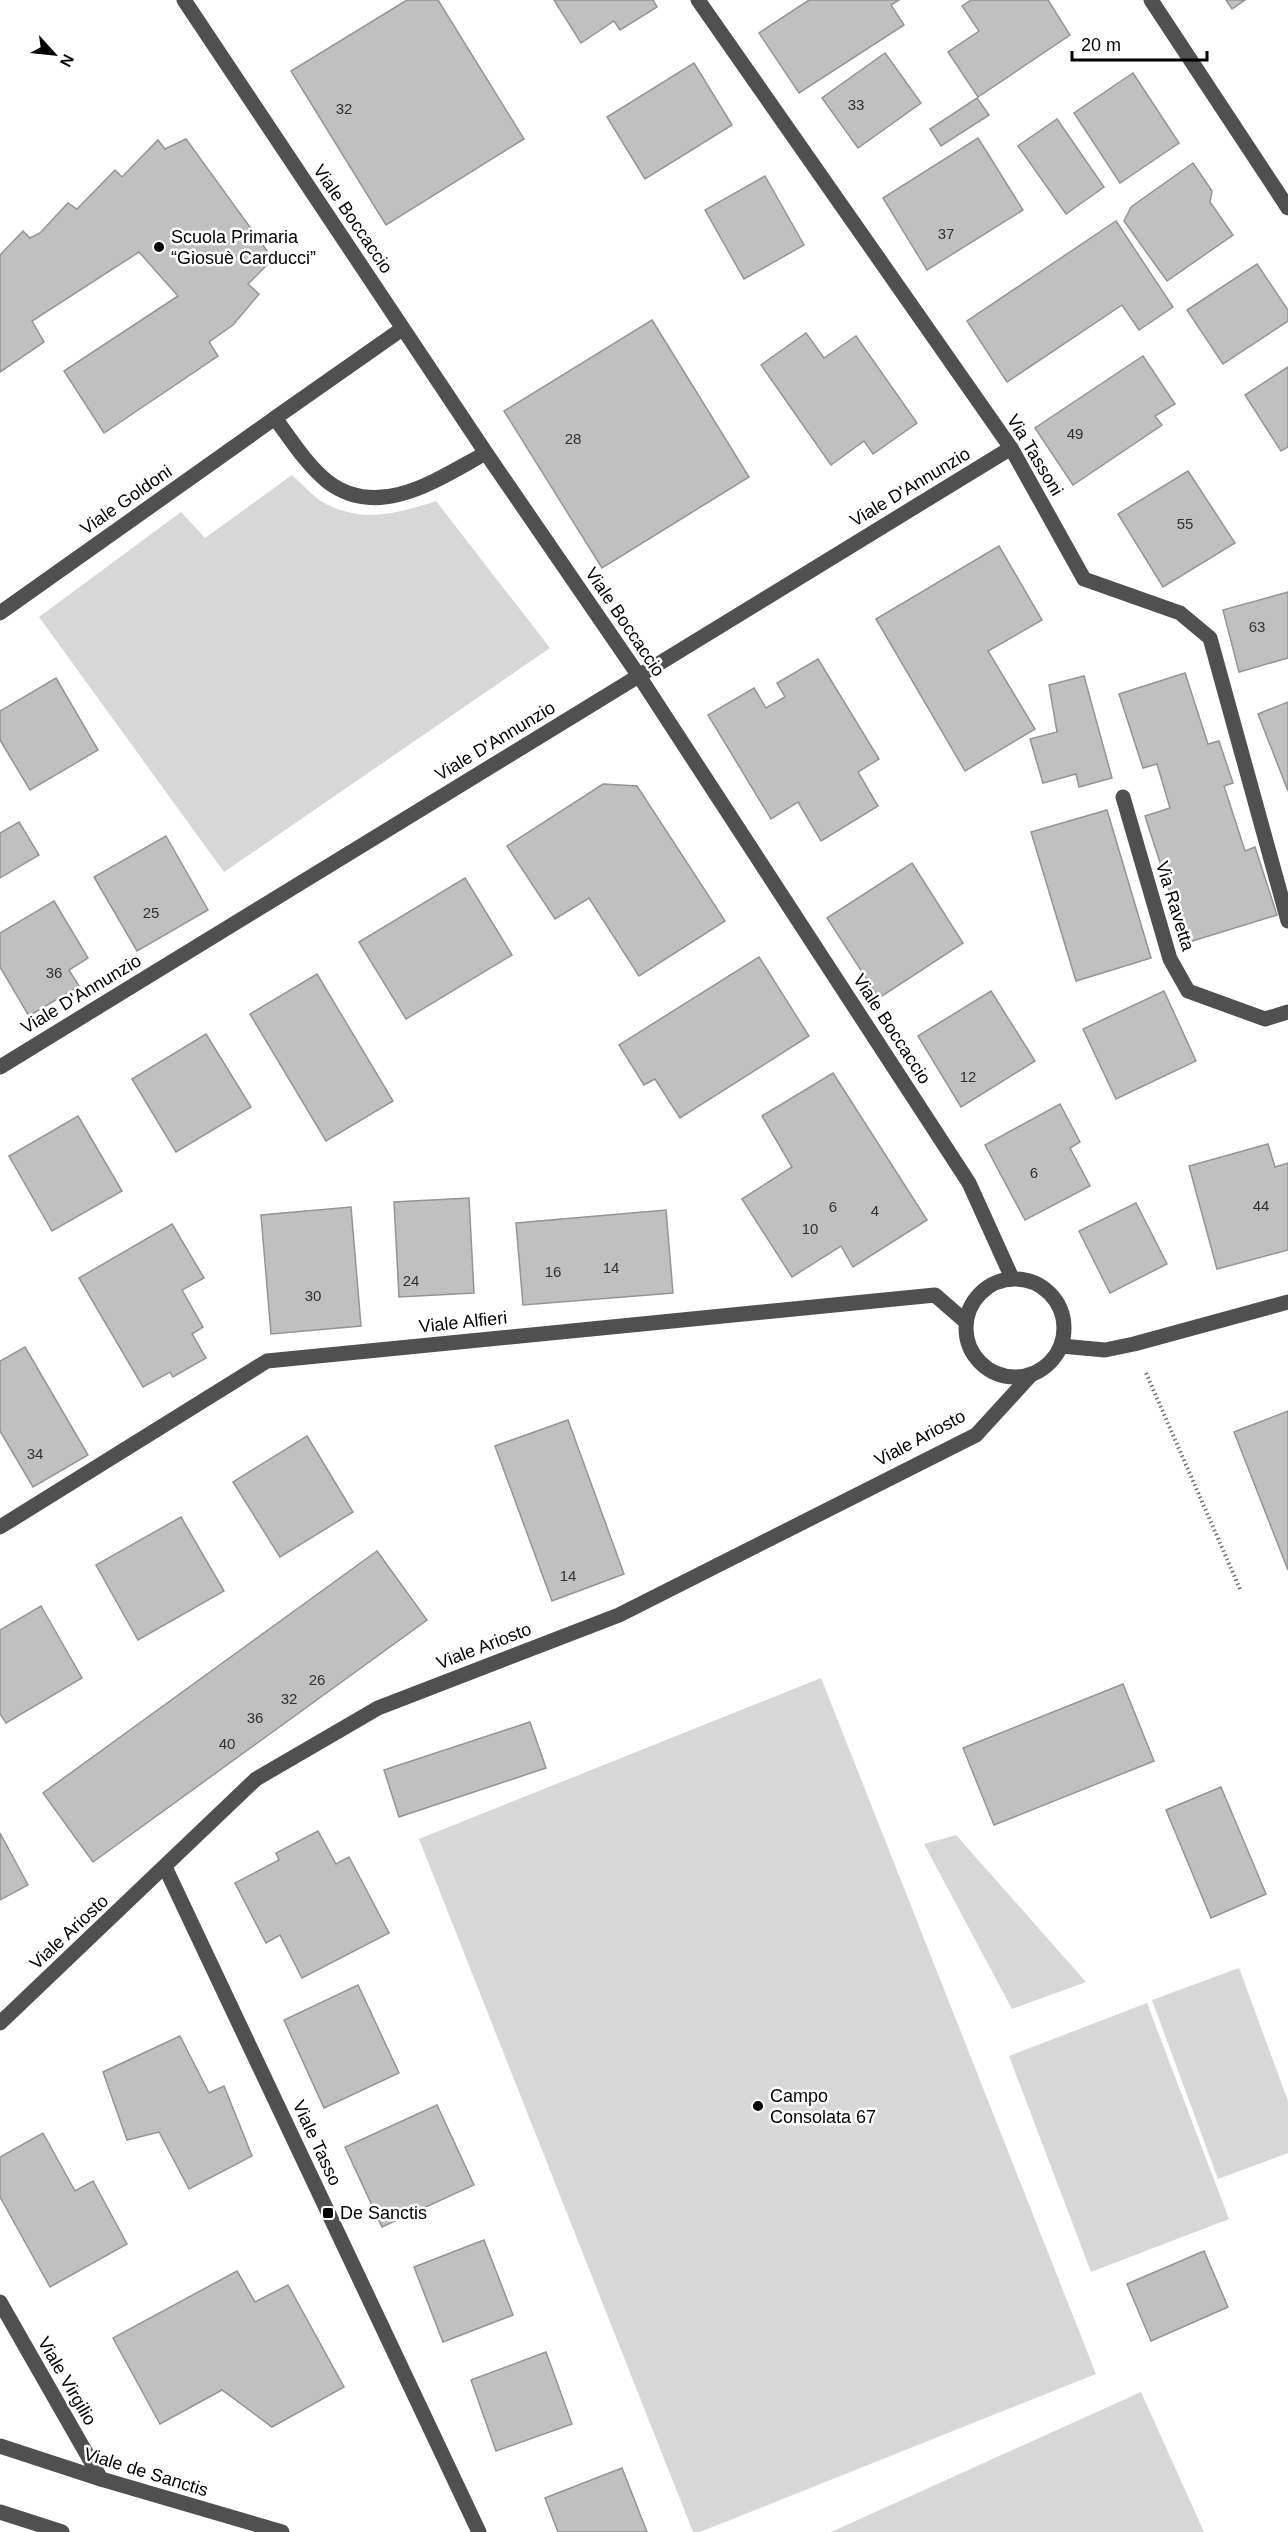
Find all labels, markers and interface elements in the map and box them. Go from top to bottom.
north arrow [24,24,84,84]
scale bar [1072,24,1207,62]
text: 20 m [1081,35,1121,55]
text: N [57,52,77,70]
house number: 33 [848,96,864,113]
house number: 32 [336,100,352,117]
street label: Viale Boccaccio [309,161,397,277]
house number: 37 [938,225,954,242]
place label: Scuola Primaria “Giosuè Carducci” [171,227,316,268]
marker: Scuola Primaria “Giosuè Carducci” [152,240,166,254]
street label: Via Tassoni [1003,411,1067,499]
house number: 49 [1067,425,1083,442]
house number: 28 [565,430,581,447]
street label: Viale D'Annunzio [846,443,974,531]
street label: Viale Goldoni [77,461,175,539]
house number: 55 [1177,515,1193,532]
street label: Viale Boccaccio [581,564,669,680]
house number: 63 [1249,618,1265,635]
street label: Viale D'Annunzio [431,697,559,785]
street label: Via Ravetta [1152,859,1198,954]
house number: 25 [143,904,159,921]
street label: Viale D'Annunzio [17,950,145,1038]
house number: 36 [46,964,62,981]
street label: Viale Boccaccio [849,970,935,1088]
house number: 12 [960,1068,976,1085]
house number: 6 [1030,1164,1038,1181]
house number: 44 [1253,1197,1269,1214]
house number: 6 [829,1198,837,1215]
house number: 4 [871,1202,879,1219]
house number: 10 [802,1220,818,1237]
house number: 14 [603,1259,619,1276]
house number: 16 [545,1263,561,1280]
house number: 24 [403,1272,419,1289]
house number: 30 [305,1287,321,1304]
street label: Viale Alfieri [418,1307,508,1337]
street label: Viale Ariosto [871,1406,969,1470]
house number: 34 [27,1445,43,1462]
house number: 14 [560,1567,576,1584]
street label: Viale Ariosto [434,1619,534,1673]
house number: 26 [309,1671,325,1688]
house number: 32 [281,1690,297,1707]
house number: 36 [247,1709,263,1726]
house number: 40 [219,1735,235,1752]
street label: Viale Ariosto [26,1891,112,1973]
place label: Campo Consolata 67 [770,2086,876,2127]
street label: Viale Tasso [289,2097,345,2189]
marker: Campo Consolata 67 [751,2099,765,2113]
place label: De Sanctis [340,2203,427,2223]
marker: De Sanctis [321,2206,335,2220]
street label: Viale Virgilio [34,2333,100,2429]
street label: Viale de Sanctis [82,2444,210,2500]

